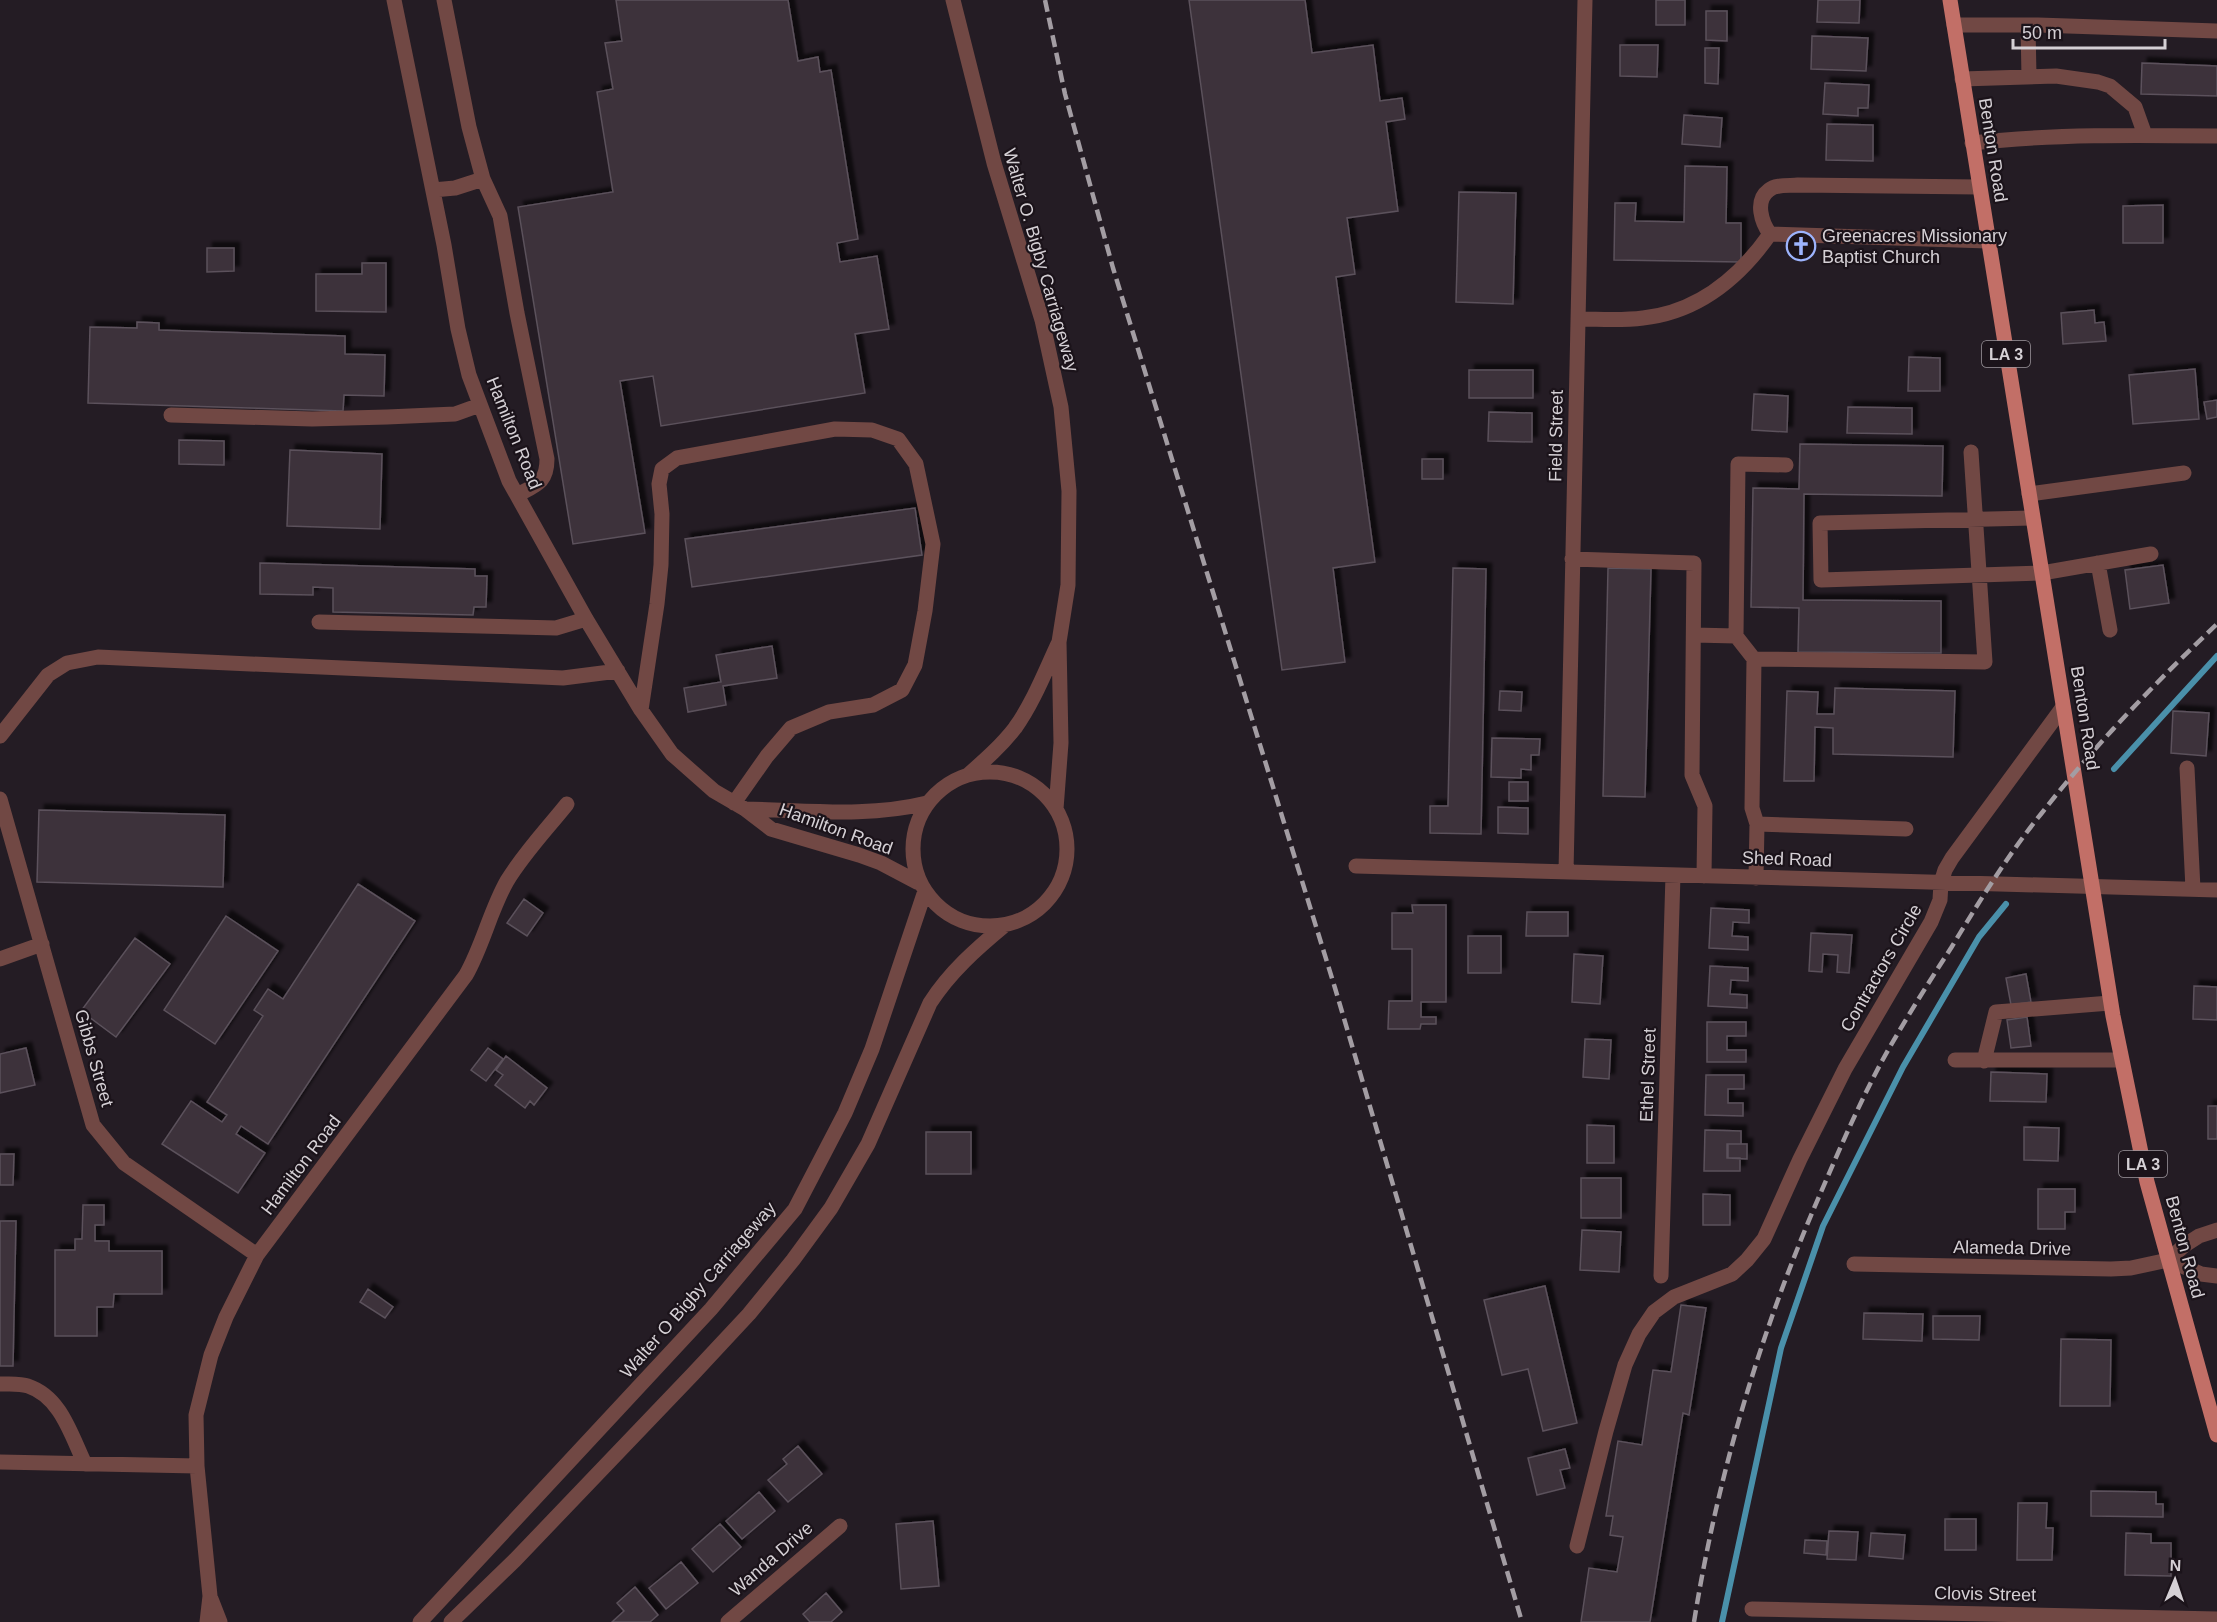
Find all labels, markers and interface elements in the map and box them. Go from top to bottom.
scale bar [2013,12,2164,50]
text: 50 m [2022,23,2062,43]
street label: Benton Road [1975,97,2011,203]
street label: Walter O. Bigby Carriageway [999,146,1083,374]
place label: Greenacres Missionary Baptist Church [1822,226,2007,267]
church icon: Greenacres Missionary Baptist Church [1785,230,1817,262]
road number: LA 3 [1982,341,2030,367]
street label: Hamilton Road [482,374,546,492]
street label: Field Street [1545,390,1567,482]
street label: Benton Road [2067,665,2103,771]
street label: Hamilton Road [777,799,895,859]
street label: Shed Road [1742,847,1832,871]
street label: Contractors Circle [1836,901,1926,1035]
street label: Gibbs Street [71,1007,117,1109]
street label: Ethel Street [1636,1028,1660,1122]
street label: Hamilton Road [257,1111,345,1219]
road number: LA 3 [2119,1151,2167,1177]
street label: Benton Road [2162,1194,2208,1300]
street label: Walter O Bigby Carriageway [616,1198,780,1382]
street label: Alameda Drive [1953,1237,2071,1259]
street label: Wanda Drive [725,1518,817,1600]
north arrow [2145,1550,2205,1610]
text: N [2169,1557,2182,1574]
street label: Clovis Street [1934,1583,2036,1605]

